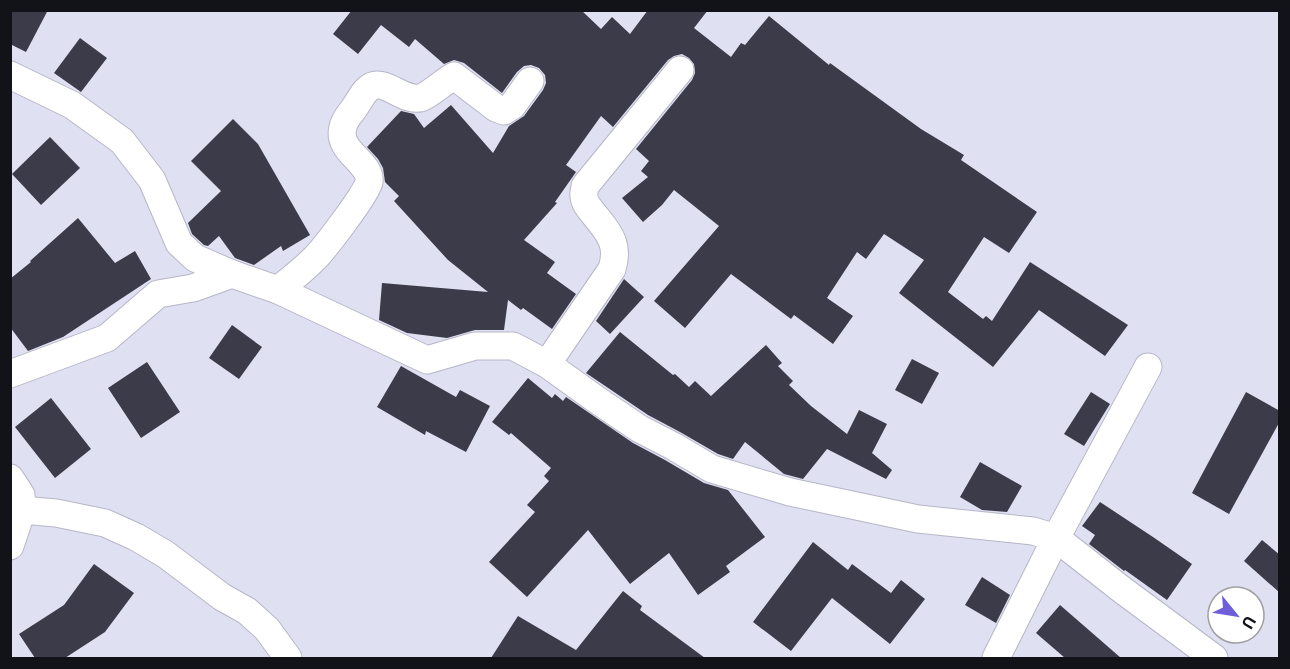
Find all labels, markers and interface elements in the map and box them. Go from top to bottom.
north arrow [1206,585,1266,645]
text: U [1237,612,1260,632]

